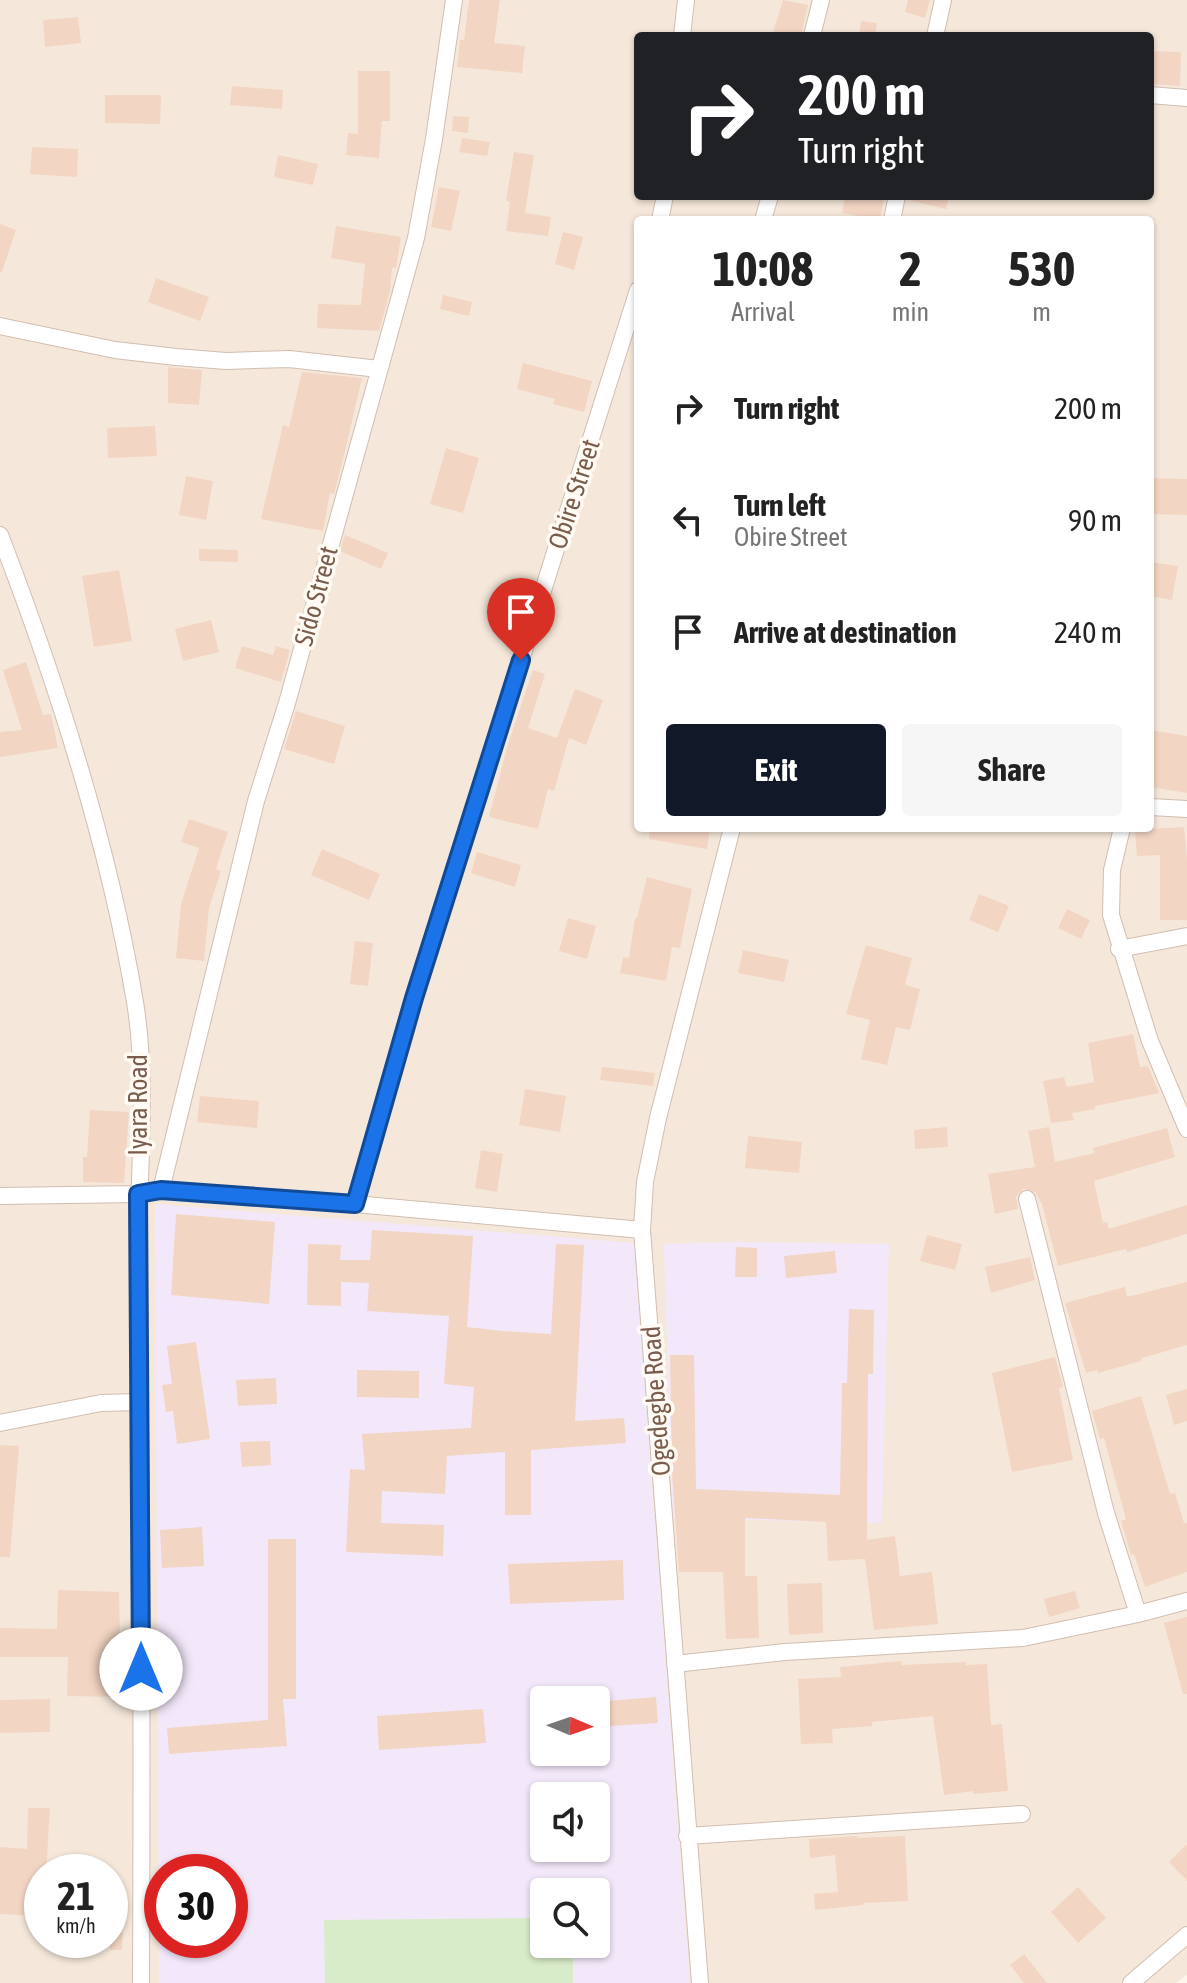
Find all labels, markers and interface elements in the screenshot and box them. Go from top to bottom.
text: 200 m [798,63,925,127]
icon: right [666,64,770,168]
text: Turn right [798,129,925,171]
text: 10:08 [713,241,813,296]
text: 2 [899,241,922,296]
text: 530 [1008,241,1075,296]
text: Arrival [731,297,795,327]
text: min [892,297,929,327]
text: m [1032,297,1051,327]
icon: right [666,386,710,430]
text: Turn right [734,391,840,425]
text: 200 m [1054,391,1122,425]
street label: Obire Street [542,435,606,553]
text: Turn left [734,488,826,522]
icon: left [666,498,710,542]
text: 90 m [1068,503,1122,537]
text: Obire Street [734,522,848,552]
street label: Sido Street [288,543,344,649]
pin [487,578,555,660]
icon: arrive [499,590,543,634]
icon: arrive [666,610,710,654]
text: Arrive at destination [734,615,956,649]
text: 240 m [1054,615,1122,649]
button: Exit [666,724,886,816]
button: Share [902,724,1122,816]
street label: Iyara Road [123,1054,153,1156]
street label: Ogedegbe Road [636,1325,676,1477]
position arrow [99,1627,183,1711]
north arrow [530,1686,610,1766]
map controls [530,1686,610,1958]
button: sound [530,1782,610,1862]
speed limit sign: 30 [144,1854,248,1958]
text: 21 [57,1873,95,1918]
button: search [530,1878,610,1958]
text: km/h [56,1914,96,1937]

